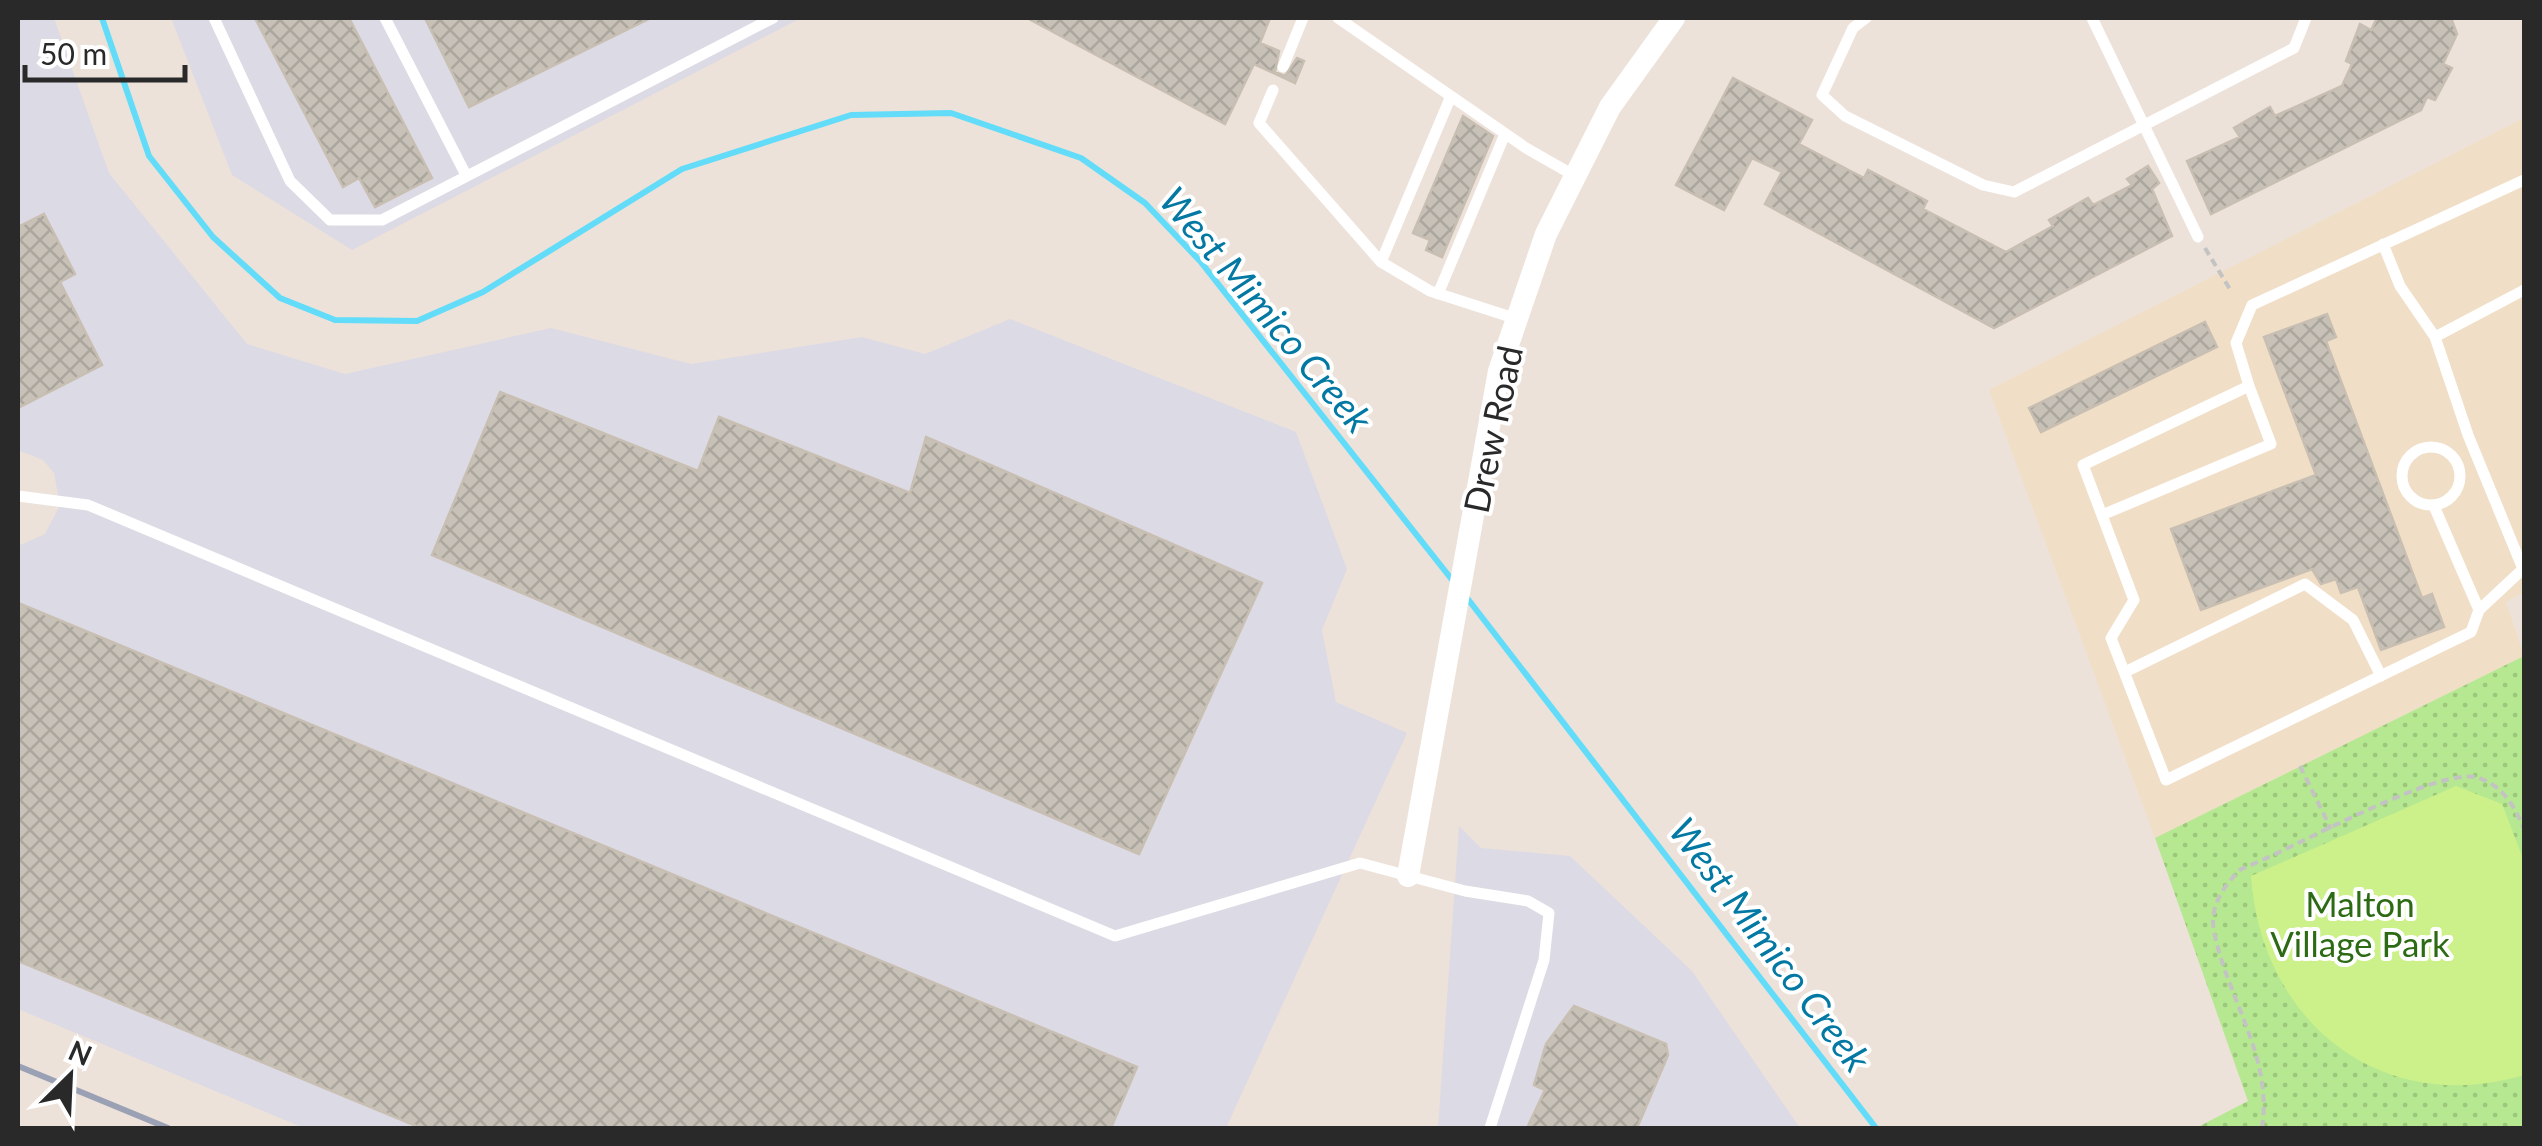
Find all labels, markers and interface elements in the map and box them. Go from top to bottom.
scale bar [25,20,185,82]
text: 50 m [40,35,107,71]
water label: West Mimico Creek [1151,177,1383,442]
street label: Drew Road [1454,342,1530,516]
water label: West Mimico Creek [1661,808,1882,1081]
park label: Malton Village Park [2270,882,2450,964]
north arrow [20,1026,120,1126]
text: N [64,1032,97,1072]

